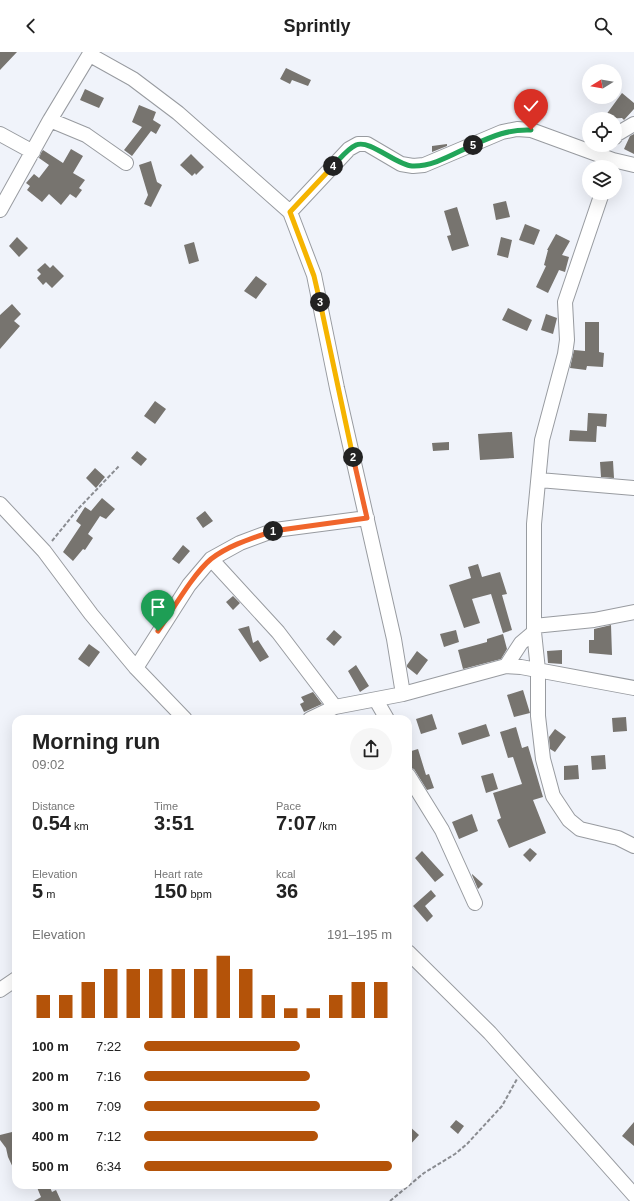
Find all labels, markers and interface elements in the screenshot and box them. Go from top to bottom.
icon: back [20,15,42,37]
icon: search [592,15,614,37]
text: Sprintly [283,16,351,36]
north arrow [582,64,622,104]
map controls [582,64,622,200]
pin [514,89,548,130]
icon: check [520,95,542,117]
button: locate [582,112,622,152]
pin: 5 [463,135,483,155]
text: 5 [470,139,476,151]
pin: 4 [323,156,343,176]
text: 4 [330,160,336,172]
button: layers [582,160,622,200]
pin: 3 [310,292,330,312]
text: 3 [317,296,323,308]
pin: 2 [343,447,363,467]
text: 2 [350,451,356,463]
pin: 1 [263,521,283,541]
text: 1 [270,525,276,537]
pin [141,590,175,631]
icon: arrive [147,596,169,618]
button: share [350,728,392,770]
text: Morning run [32,729,160,754]
text: 09:02 [32,757,65,772]
text: Distance [32,800,75,812]
text: Time [154,800,178,812]
text: Pace [276,800,301,812]
text: 0.54 [32,812,71,834]
text: 3:51 [154,812,194,834]
text: 7:07 [276,812,316,834]
text: km [71,820,89,832]
text: /km [316,820,337,832]
text: Elevation [32,868,77,880]
text: Heart rate [154,868,203,880]
text: kcal [276,868,296,880]
text: 5 [32,880,43,902]
text: 150 [154,880,187,902]
text: 36 [276,880,298,902]
text: m [43,888,55,900]
text: bpm [187,888,212,900]
text: Elevation [32,927,85,942]
text: 191–195 m [327,927,392,942]
text: 100 m [32,1039,69,1054]
text: 7:22 [96,1039,121,1054]
text: 200 m [32,1069,69,1084]
text: 7:16 [96,1069,121,1084]
text: 300 m [32,1099,69,1114]
text: 7:09 [96,1099,121,1114]
text: 400 m [32,1129,69,1144]
text: 7:12 [96,1129,121,1144]
text: 500 m [32,1159,69,1174]
text: 6:34 [96,1159,121,1174]

